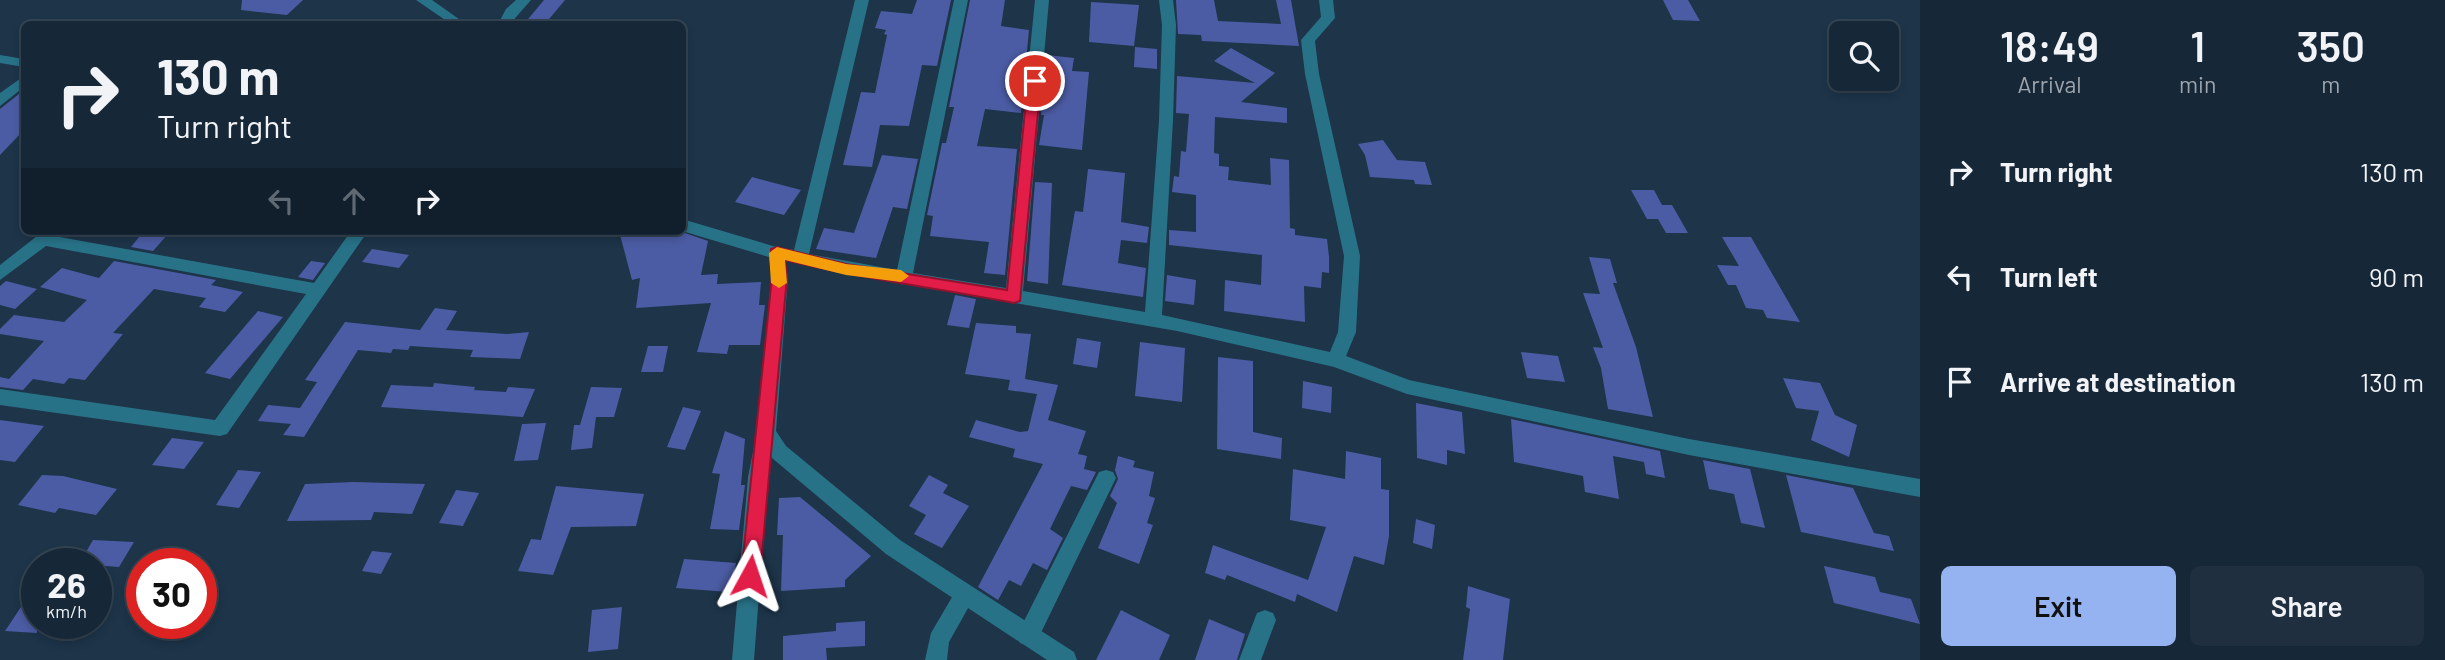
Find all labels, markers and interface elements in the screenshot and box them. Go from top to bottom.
text: 18:49 [2000,20,2099,70]
text: 1 [2190,20,2205,70]
text: 350 [2296,20,2365,70]
map controls [1829,21,1899,91]
button: search [1829,21,1899,91]
text: 130 m [157,46,279,105]
icon: right [42,49,133,140]
pin [1005,51,1065,111]
icon: arrive [1016,62,1054,100]
text: Arrival [2017,70,2082,98]
text: min [2179,70,2216,98]
text: m [2321,70,2340,98]
text: Turn right [157,106,292,144]
icon: right [1941,153,1979,191]
text: Turn right [2000,156,2113,187]
text: 130 m [2360,156,2424,187]
icon: left [262,182,300,220]
icon: ahead [335,182,373,220]
icon: right [408,182,446,220]
icon: left [1941,258,1979,296]
text: Turn left [2000,261,2098,292]
text: 90 m [2369,261,2424,292]
icon: arrive [1941,363,1979,401]
text: Arrive at destination [2000,366,2236,397]
text: 130 m [2360,366,2424,397]
position arrow [713,539,787,613]
speed limit sign: 30 [126,548,217,639]
text: 26 [47,563,86,605]
button: Exit [1941,566,2176,646]
button: Share [2190,566,2424,646]
text: km/h [46,600,87,622]

